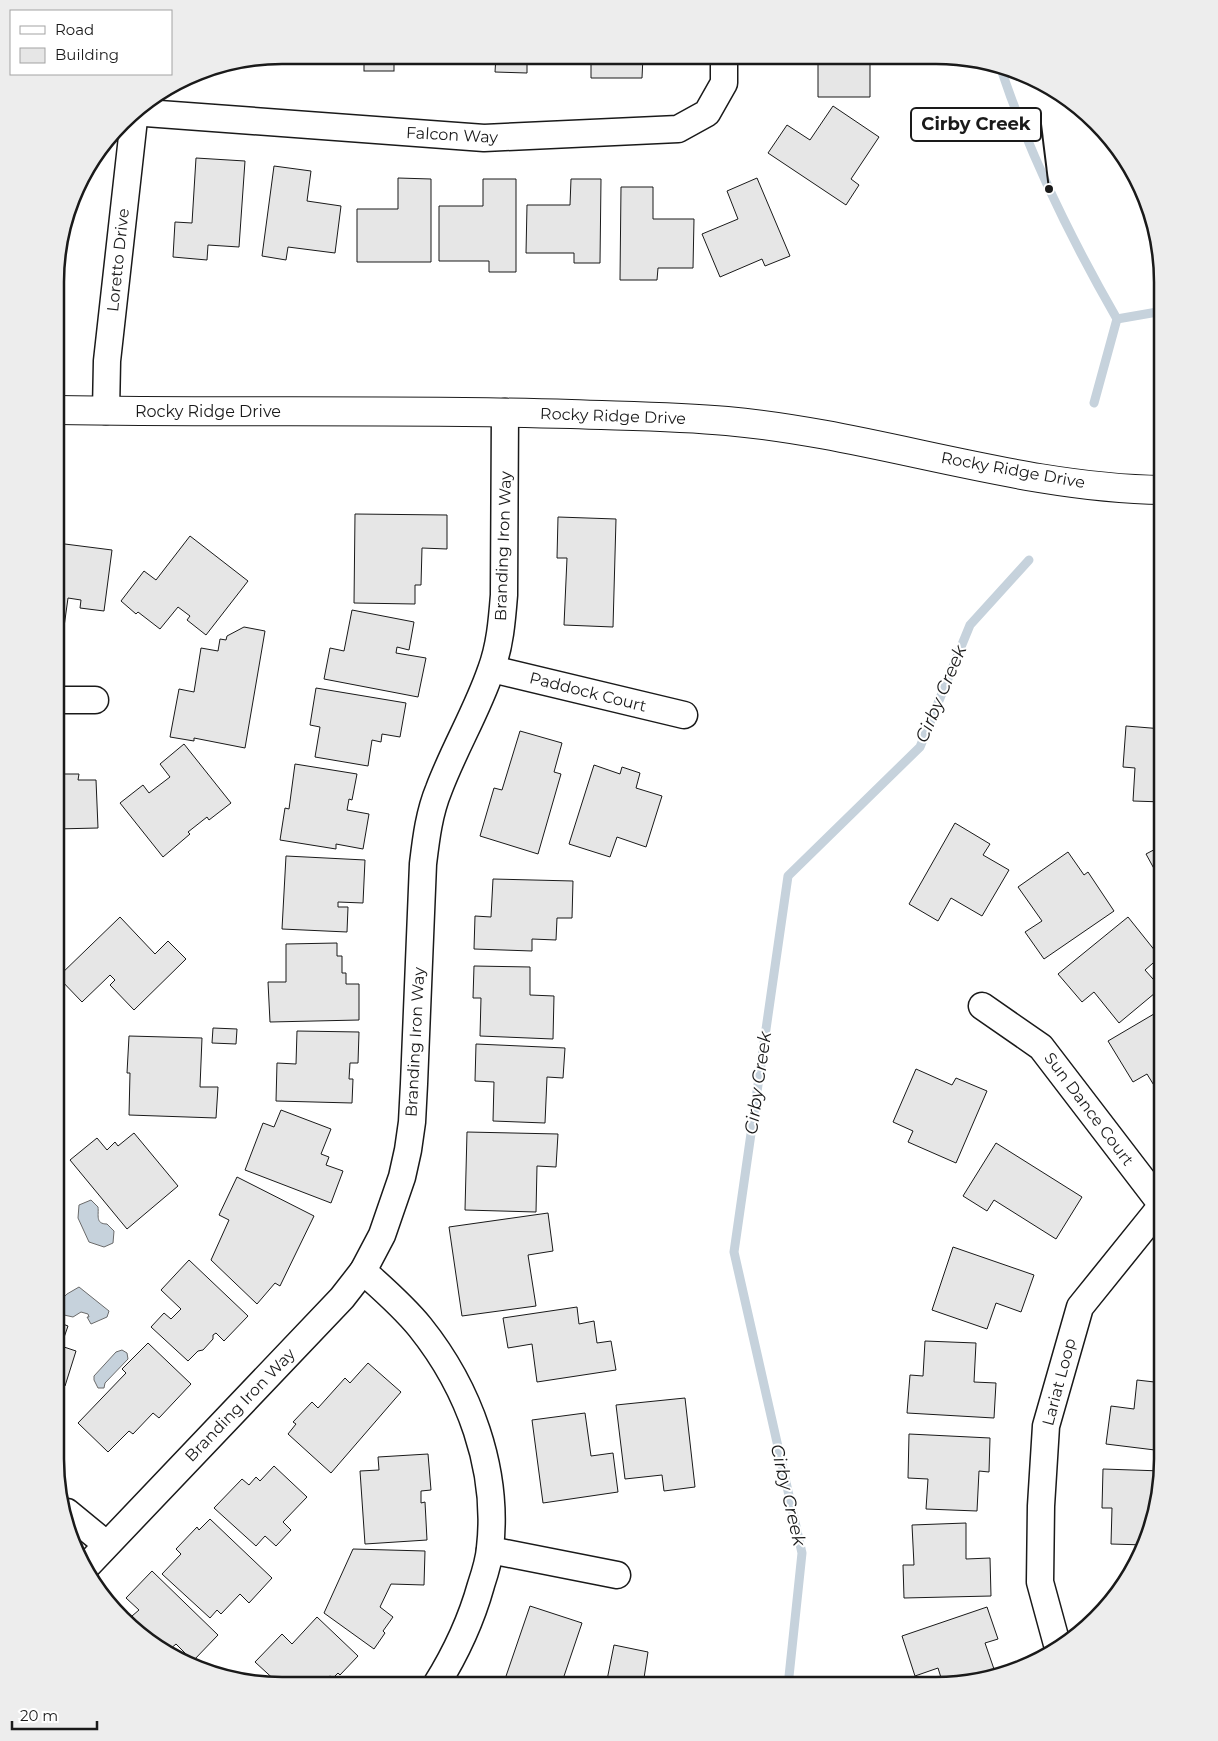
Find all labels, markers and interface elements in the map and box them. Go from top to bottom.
legend [10,10,172,75]
text: Road [55,20,94,39]
text: Building [55,45,119,64]
callout: Cirby Creek [911,108,1041,141]
text: Cirby Creek [921,113,1031,135]
street label: Falcon Way [405,123,499,147]
street label: Loretto Drive [103,207,133,313]
street label: Rocky Ridge Drive [135,402,281,421]
street label: Rocky Ridge Drive [540,404,686,428]
street label: Rocky Ridge Drive [939,448,1087,492]
street label: Branding Iron Way [491,470,515,621]
water label: Cirby Creek [911,641,972,746]
street label: Paddock Court [527,668,649,716]
street label: Branding Iron Way [402,966,428,1117]
water label: Cirby Creek [740,1029,776,1136]
street label: Sun Dance Court [1040,1049,1138,1170]
street label: Lariat Loop [1038,1336,1080,1428]
street label: Branding Iron Way [181,1344,299,1466]
water label: Cirby Creek [766,1442,811,1549]
scale bar [12,1698,98,1730]
text: 20 m [20,1706,58,1725]

